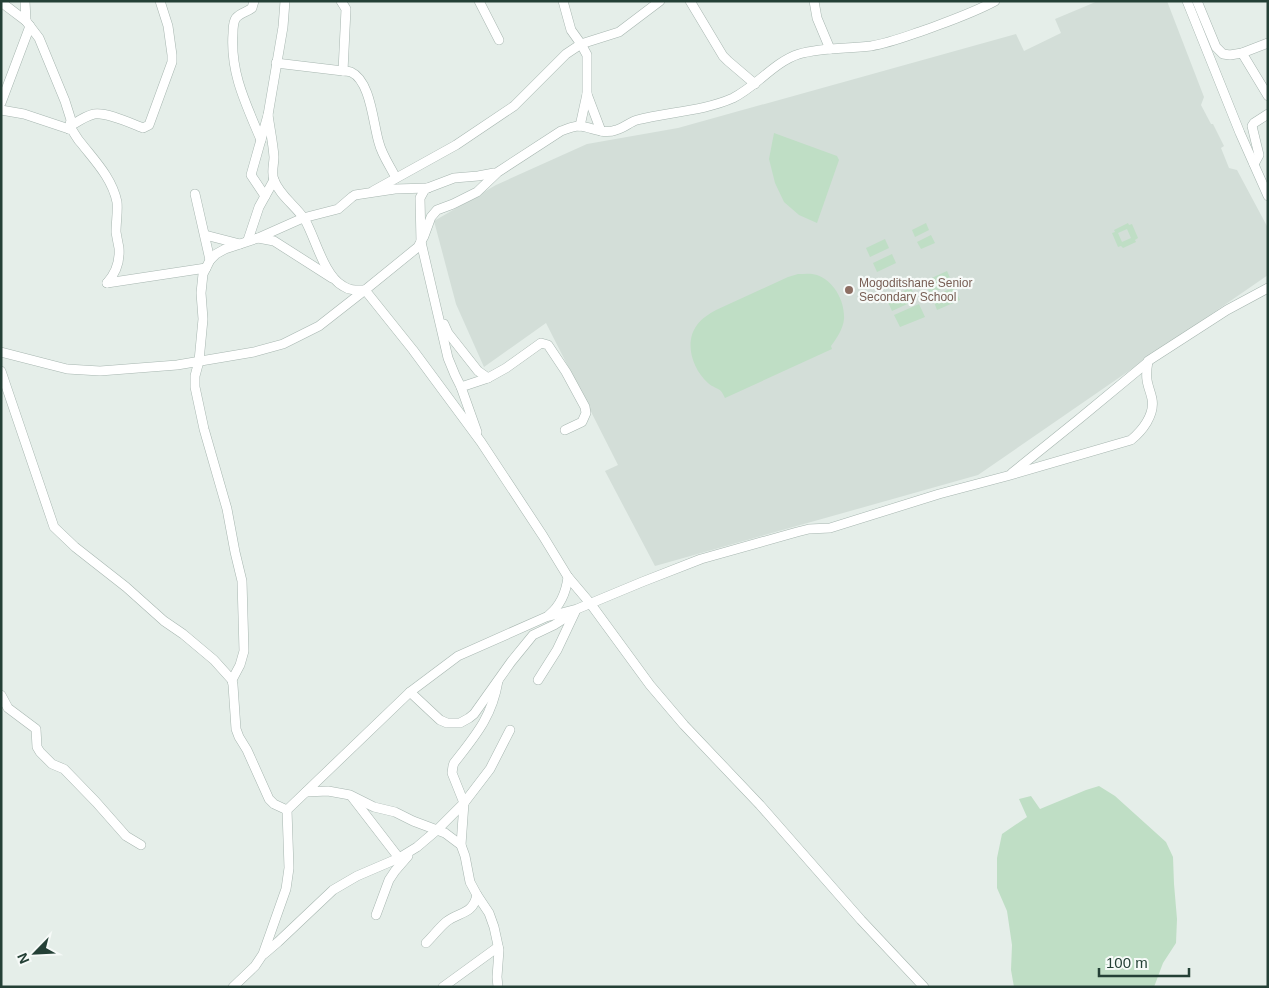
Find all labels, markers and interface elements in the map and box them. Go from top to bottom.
place label: Mogoditshane Senior Secondary School [859,276,972,304]
marker: Mogoditshane Senior Secondary School [843,284,855,296]
north arrow [10,928,60,978]
scale bar [1099,946,1189,978]
text: N [14,950,32,966]
text: 100 m [1106,954,1148,971]

